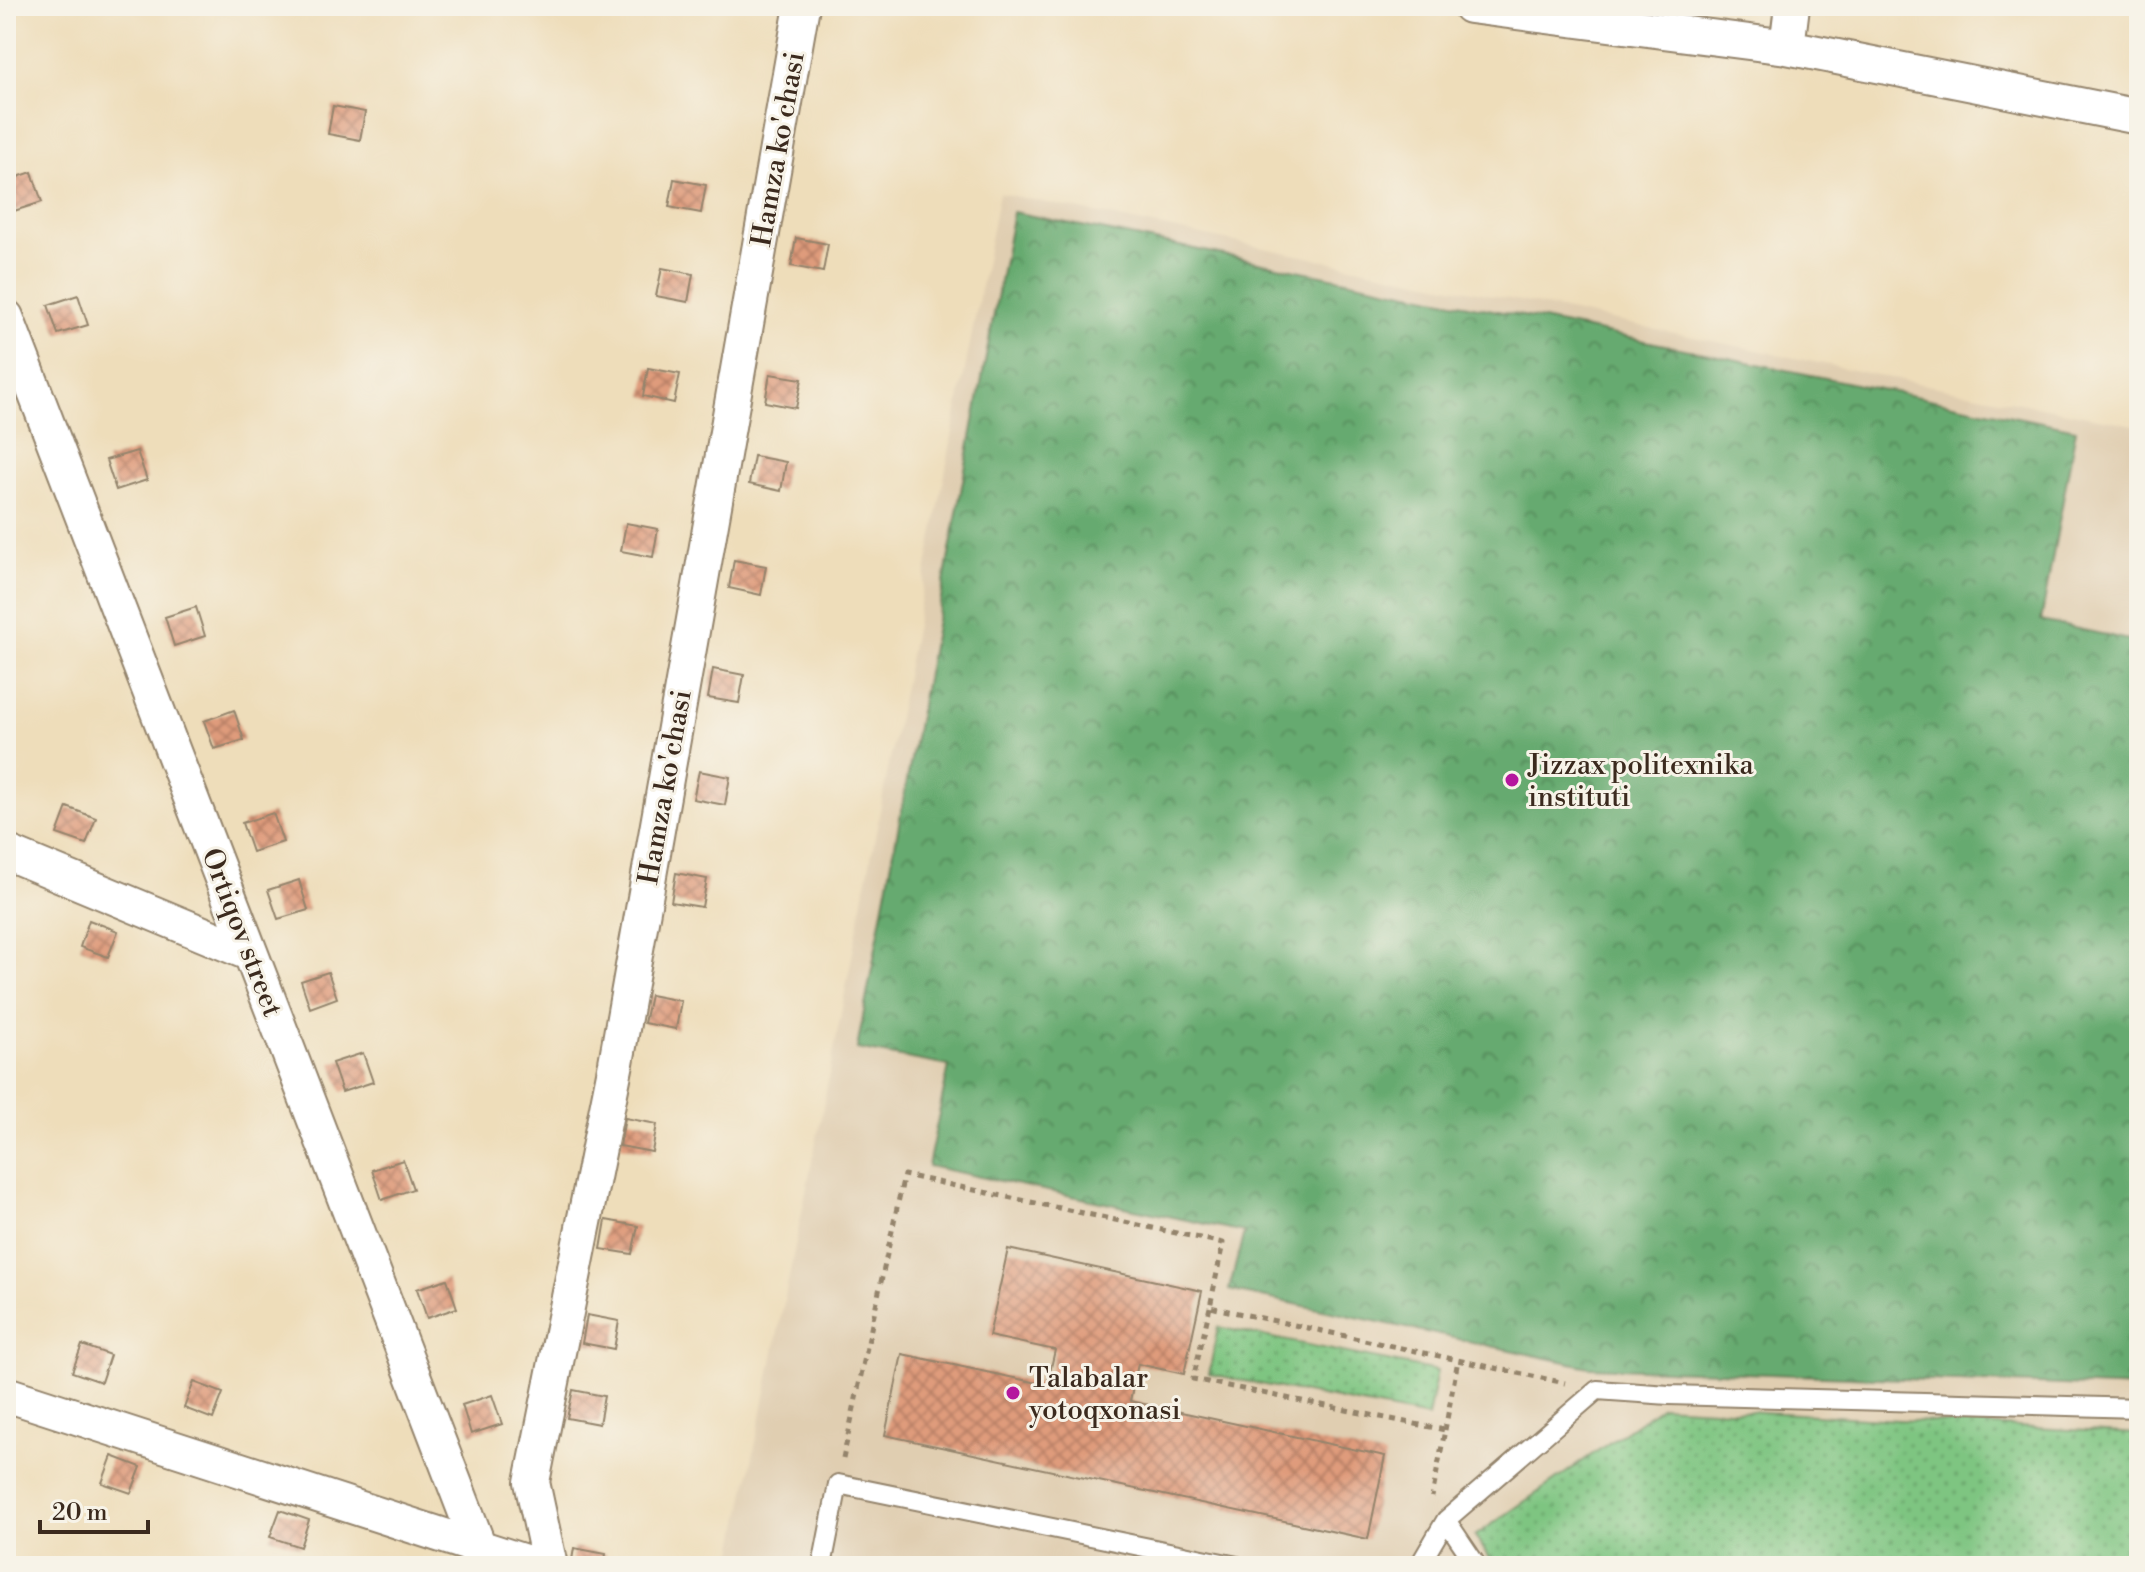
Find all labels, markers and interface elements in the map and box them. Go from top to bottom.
street label: Hamza ko'chasi [744,49,813,249]
street label: Hamza ko'chasi [631,687,700,887]
place label: Jizzax politexnika instituti [1527,748,1755,815]
marker: Jizzax politexnika instituti [1503,771,1521,789]
street label: Ortiqov street [193,843,290,1022]
place label: Talabalar yotoqxonasi [1028,1361,1181,1428]
marker: Talabalar yotoqxonasi [1004,1384,1022,1402]
scale bar [40,1484,148,1534]
text: 20 m [52,1498,108,1528]

